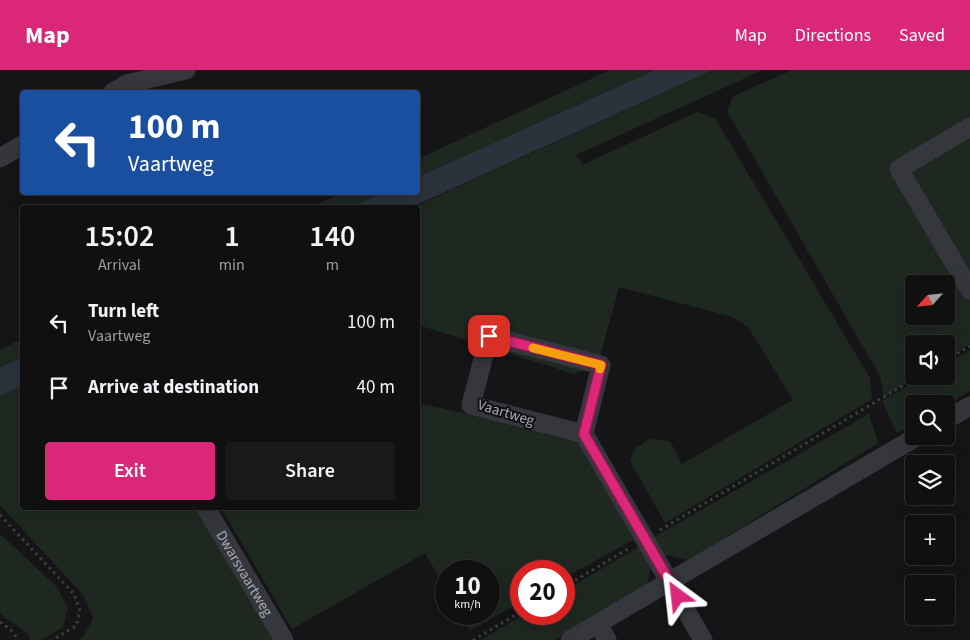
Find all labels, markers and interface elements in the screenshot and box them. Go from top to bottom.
text: Map [25,18,70,53]
text: Map [735,23,767,48]
text: Directions [795,23,871,48]
text: Saved [899,23,945,48]
text: 100 m [128,102,220,152]
icon: left [45,110,110,175]
text: Vaartweg [128,148,214,180]
text: 15:02 [85,215,154,258]
text: 1 [224,215,240,258]
text: 140 [309,215,355,258]
text: Arrival [98,254,141,276]
text: min [219,254,245,276]
text: m [326,254,339,276]
north arrow [905,275,955,325]
map controls [905,275,955,625]
text: Turn left [88,298,159,325]
icon: left [45,309,73,337]
text: 100 m [347,309,395,336]
pin [468,315,510,357]
icon: arrive [475,322,503,350]
text: Vaartweg [88,325,150,347]
button: sound [905,335,955,385]
icon: arrive [45,374,73,402]
text: Arrive at destination [88,374,259,401]
text: 40 m [357,374,395,401]
street label: Vaartweg [475,394,537,432]
button: search [905,395,955,445]
button: Exit [45,442,215,500]
button: Share [225,442,395,500]
button: layers [905,455,955,505]
button: + [905,515,955,565]
street label: Dwarsvaartweg [211,526,279,621]
speed limit sign: 20 [510,560,575,625]
text: 10 [454,568,481,604]
position arrow [651,569,703,621]
button: − [905,575,955,625]
text: km/h [454,596,481,613]

